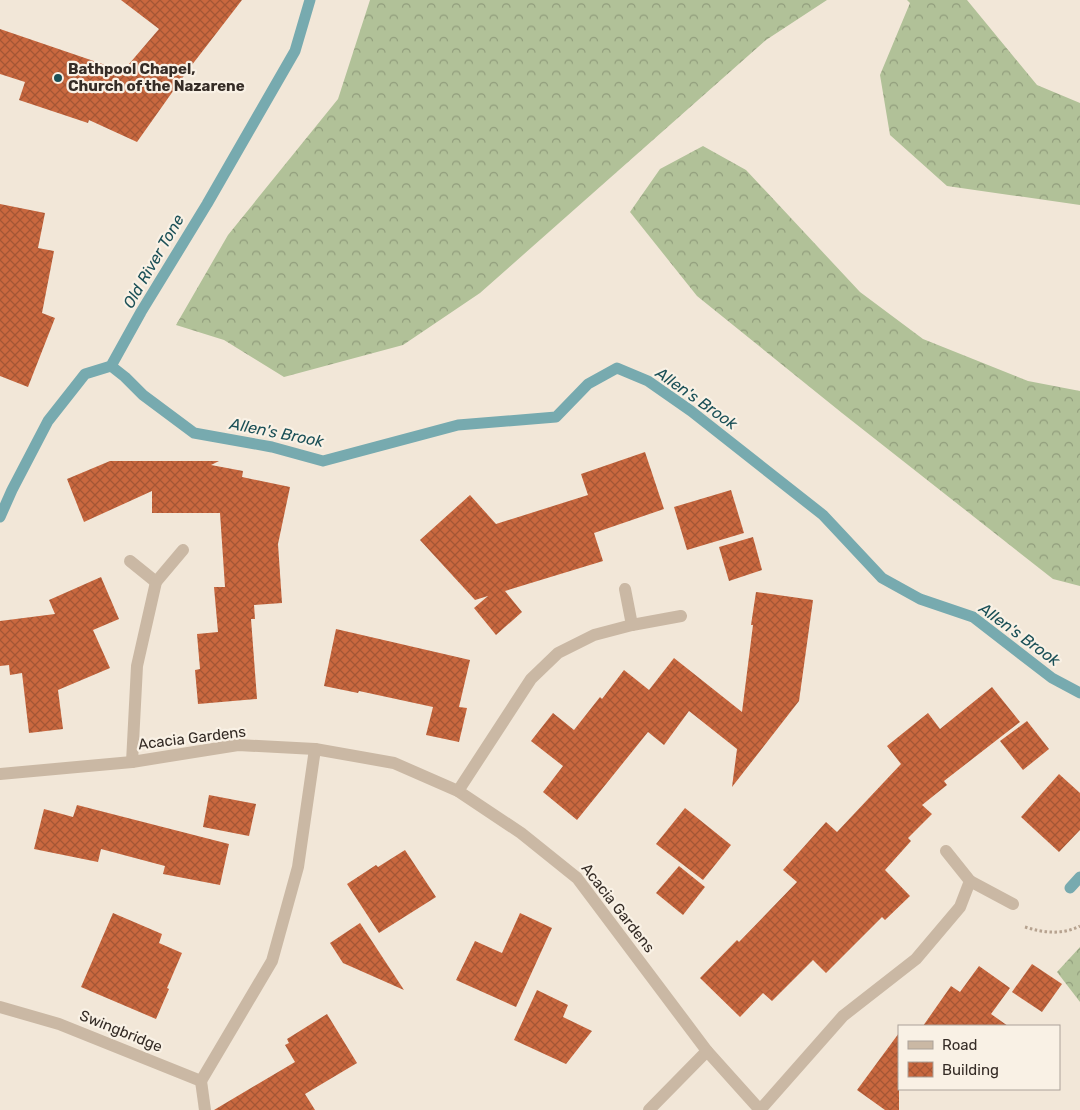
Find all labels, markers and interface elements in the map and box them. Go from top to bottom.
place label: Bathpool Chapel, Church of the Nazarene [68,60,245,95]
marker: Bathpool Chapel, Church of the Nazarene [52,72,64,84]
water label: Old River Tone [119,211,188,311]
water label: Allen's Brook [651,363,742,434]
water label: Allen's Brook [227,414,326,451]
water label: Allen's Brook [975,598,1064,671]
street label: Acacia Gardens [137,722,247,754]
street label: Acacia Gardens [578,860,659,957]
street label: Swingbridge [77,1006,165,1056]
legend [898,1025,1060,1090]
text: Road [942,1036,978,1054]
text: Building [942,1061,999,1079]

